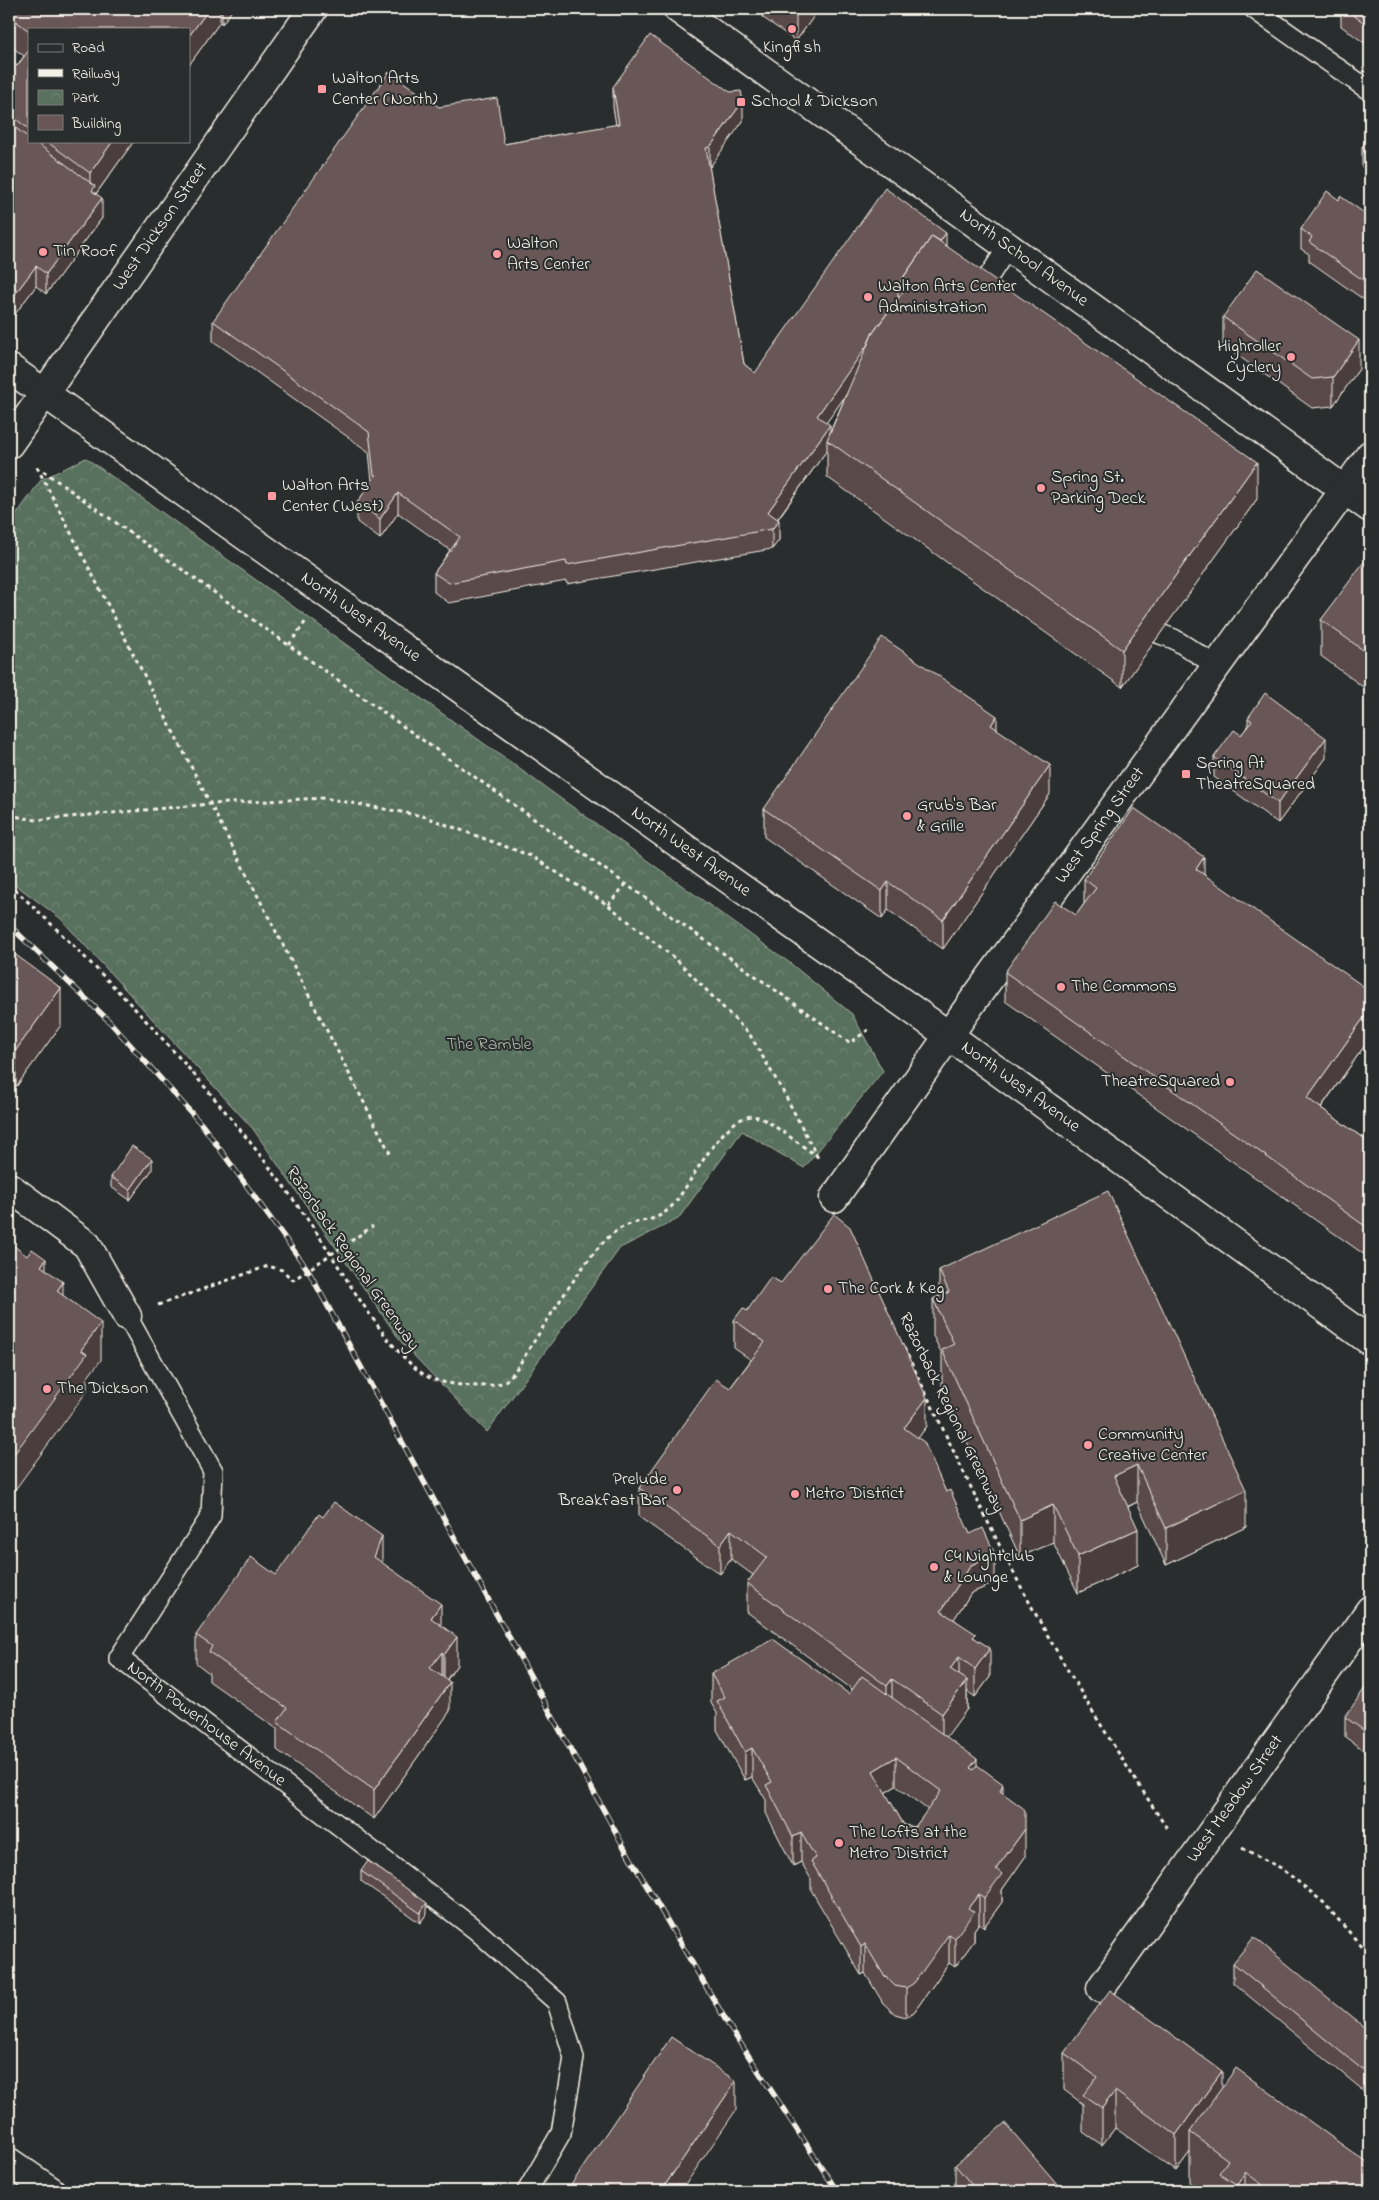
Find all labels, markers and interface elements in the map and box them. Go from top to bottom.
marker: Kingfish [786,23,798,35]
legend [28,28,190,142]
place label: Kingfish [763,35,821,62]
text: Road [72,37,105,59]
text: Railway [72,63,120,86]
place label: Walton Arts Center (North) [332,66,438,113]
marker: Walton Arts Center (North) [316,83,328,95]
text: Park [72,87,100,109]
place label: School & Dickson [751,89,877,115]
marker: School & Dickson [735,96,747,108]
text: Building [71,113,121,136]
street label: West Dickson Street [107,157,215,296]
street label: North School Avenue [953,203,1094,314]
place label: Walton Arts Center [507,231,590,278]
place label: Tin Roof [53,239,118,265]
marker: Tin Roof [37,246,49,258]
marker: Walton Arts Center [491,248,503,260]
place label: Walton Arts Center Administration [878,274,1017,321]
marker: Walton Arts Center Administration [862,291,874,303]
place label: Highroller Cyclery [1217,334,1281,381]
marker: Highroller Cyclery [1285,351,1297,363]
place label: Spring St. Parking Deck [1051,465,1146,513]
place label: Walton Arts Center (West) [282,473,383,520]
marker: Spring St. Parking Deck [1035,482,1047,494]
marker: Walton Arts Center (West) [266,490,278,502]
street label: North West Avenue [295,566,426,670]
place label: Spring At TheatreSquared [1196,751,1315,798]
street label: West Spring Street [1049,762,1152,889]
marker: Spring At TheatreSquared [1180,768,1192,780]
place label: Grub's Bar & Grille [917,793,997,840]
street label: North West Avenue [625,800,757,904]
marker: Grub's Bar & Grille [901,810,913,822]
place label: The Commons [1071,974,1177,1000]
marker: The Commons [1055,981,1067,993]
park label: The Ramble [446,1032,532,1058]
street label: North West Avenue [955,1035,1086,1140]
place label: TheatreSquared [1101,1069,1220,1095]
marker: TheatreSquared [1224,1076,1236,1088]
street label: Razorback Regional Greenway [277,1161,426,1357]
place label: The Cork & Keg [838,1276,944,1303]
marker: The Cork & Keg [822,1283,834,1295]
street label: Razorback Regional Greenway [890,1308,1011,1518]
place label: The Dickson [57,1376,148,1402]
marker: The Dickson [41,1383,53,1395]
place label: Community Creative Center [1098,1422,1208,1469]
marker: Community Creative Center [1082,1439,1094,1451]
place label: Prelude Breakfast Bar [557,1467,668,1514]
place label: Metro District [805,1481,904,1507]
marker: Prelude Breakfast Bar [671,1484,683,1496]
marker: Metro District [789,1488,801,1500]
place label: C4 Nightclub & Lounge [944,1544,1034,1592]
marker: C4 Nightclub & Lounge [928,1561,940,1573]
street label: North Powerhouse Avenue [121,1655,292,1794]
street label: West Meadow Street [1181,1730,1290,1868]
place label: The Lofts at the Metro District [849,1820,968,1867]
marker: The Lofts at the Metro District [833,1837,845,1849]

